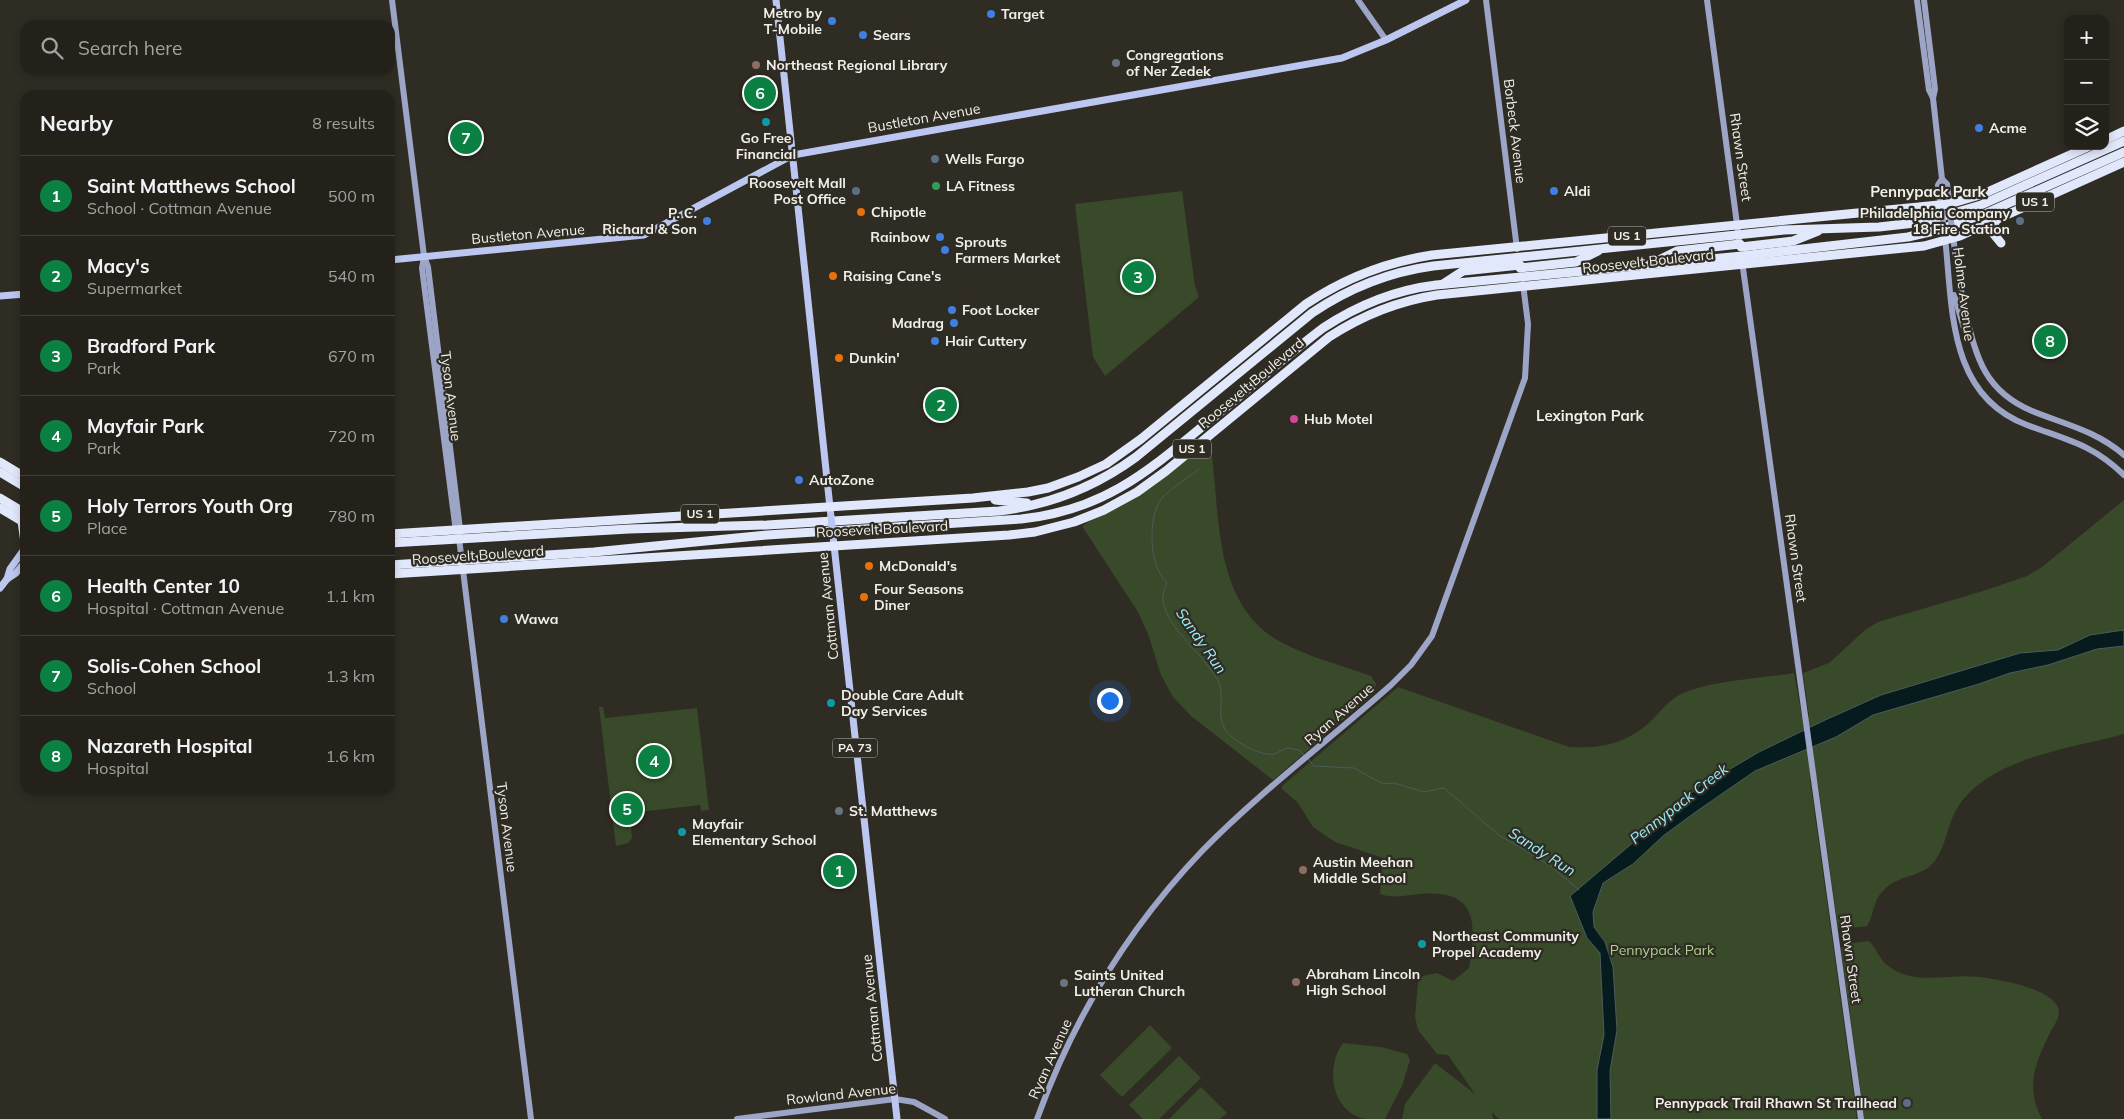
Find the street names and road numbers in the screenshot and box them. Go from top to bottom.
street label: Borbeck Avenue [1500,78,1530,184]
street label: Bustleton Avenue [866,99,982,137]
street label: Rhawn Street [1726,112,1756,202]
road number: US 1 [2016,192,2054,212]
street label: Bustleton Avenue [471,220,585,248]
road number: US 1 [1608,227,1646,246]
street label: Roosevelt Boulevard [1581,245,1715,277]
street label: Holme Avenue [1949,246,1979,342]
street label: Roosevelt Boulevard [1195,334,1307,432]
street label: Tyson Avenue [437,350,465,442]
road number: US 1 [1173,439,1211,458]
road number: US 1 [681,504,719,524]
street label: Rhawn Street [1781,513,1811,603]
street label: Roosevelt Boulevard [815,517,949,541]
street label: Roosevelt Boulevard [411,541,545,569]
street label: Cottman Avenue [813,551,843,661]
street label: Ryan Avenue [1301,679,1377,749]
road number: PA 73 [832,738,878,758]
street label: Tyson Avenue [493,781,521,873]
street label: Rhawn Street [1836,914,1866,1004]
street label: Cottman Avenue [857,953,887,1063]
street label: Ryan Avenue [1024,1016,1076,1102]
street label: Rowland Avenue [785,1079,897,1109]

